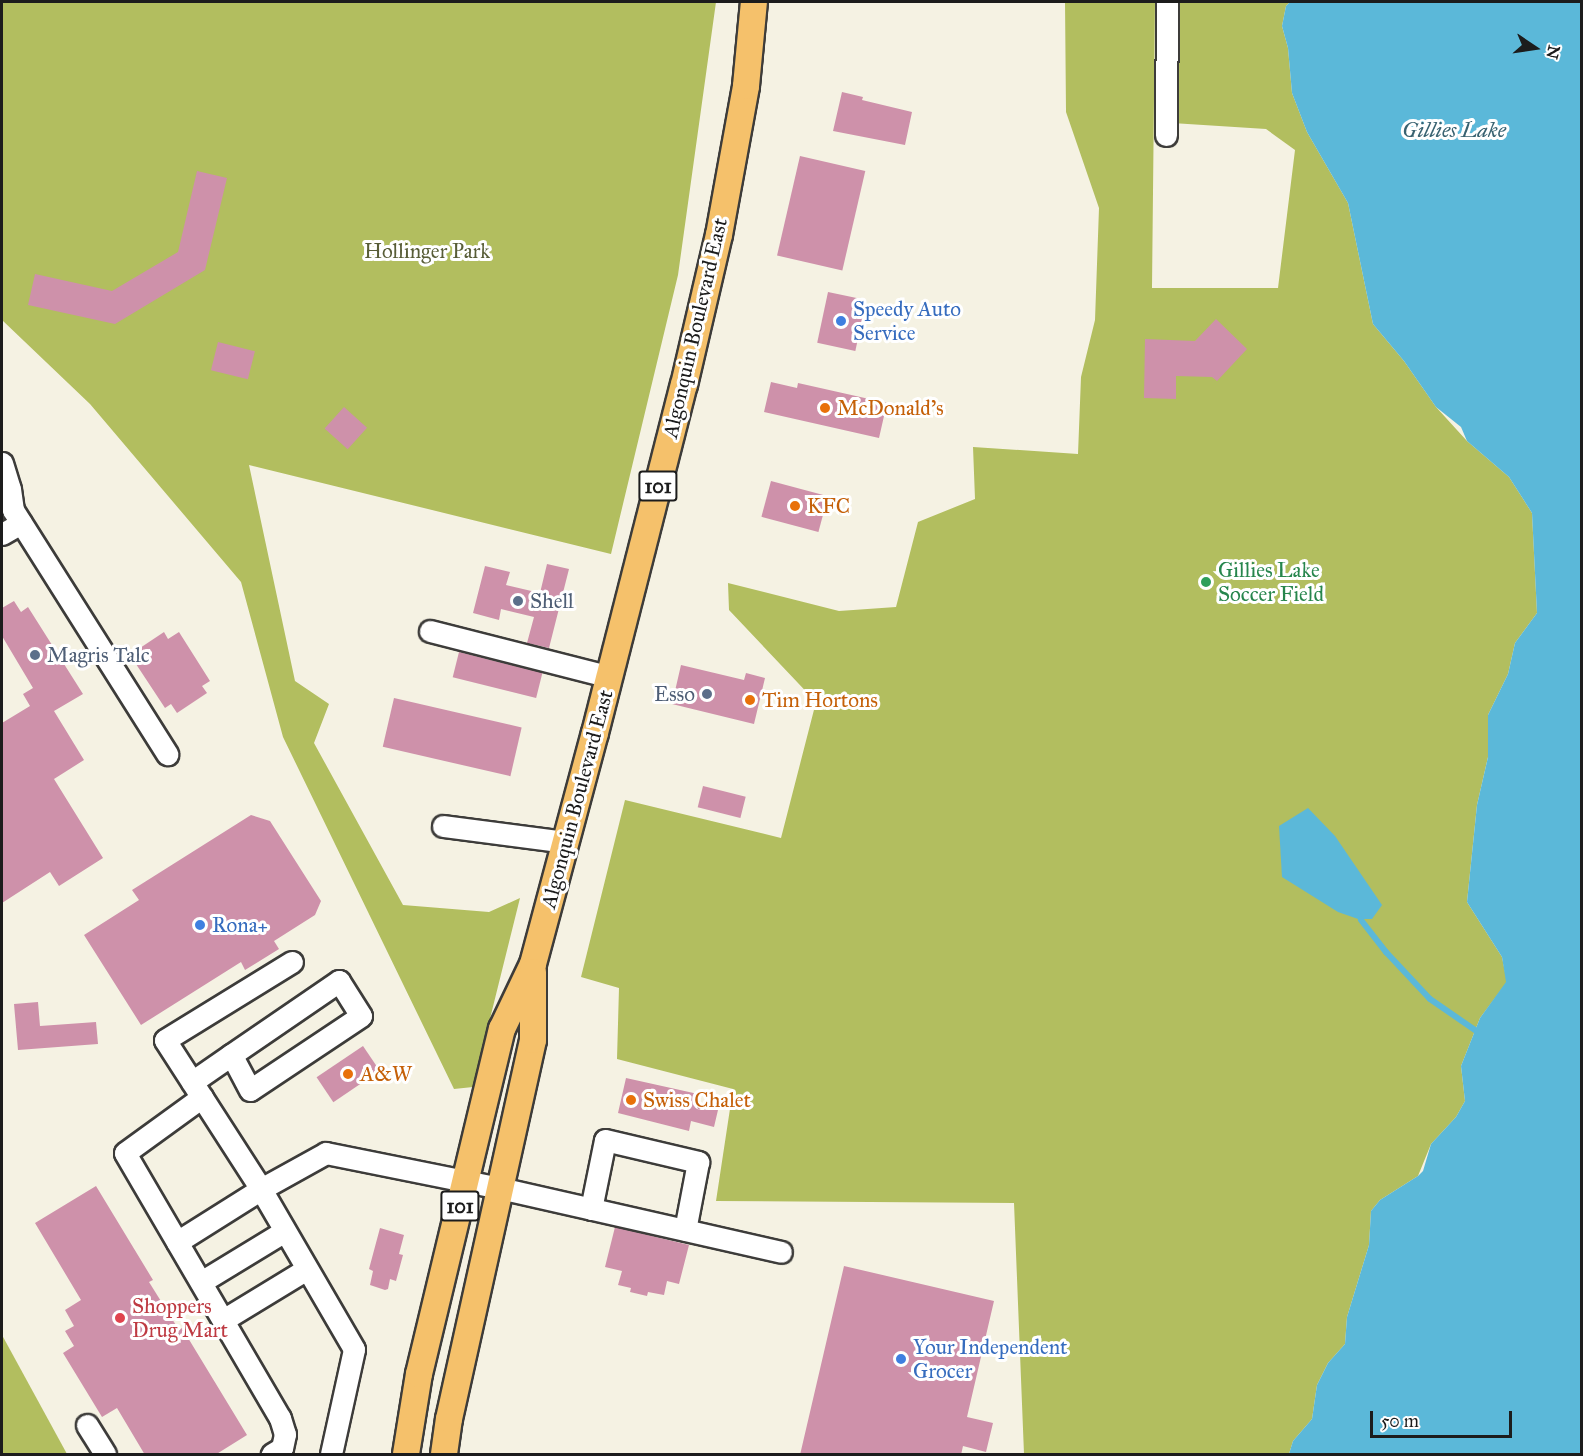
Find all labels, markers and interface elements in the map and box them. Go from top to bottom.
north arrow [1505,18,1565,78]
text: N [1542,43,1564,61]
water label: Gillies Lake [1402,117,1506,143]
street label: Algonquin Boulevard East [657,215,733,441]
park label: Hollinger Park [364,238,490,264]
place label: Speedy Auto Service [853,296,961,346]
marker: Speedy Auto Service [834,314,848,328]
place label: McDonald's [837,395,944,421]
marker: McDonald's [818,401,832,415]
road number: 101 [637,469,679,503]
place label: KFC [807,493,850,519]
marker: KFC [788,499,802,513]
place label: Gillies Lake Soccer Field [1218,557,1324,607]
marker: Gillies Lake Soccer Field [1199,575,1213,589]
place label: Shell [530,588,574,614]
marker: Shell [511,594,525,608]
place label: Magris Talc [47,642,150,668]
marker: Magris Talc [28,648,42,662]
place label: Esso [654,681,695,707]
street label: Algonquin Boulevard East [536,687,618,911]
marker: Esso [700,687,714,701]
place label: Tim Hortons [762,687,878,713]
marker: Tim Hortons [743,693,757,707]
place label: Rona+ [212,912,268,938]
marker: Rona+ [193,918,207,932]
place label: A&W [360,1061,412,1087]
marker: A&W [341,1067,355,1081]
place label: Swiss Chalet [643,1087,751,1113]
marker: Swiss Chalet [624,1093,638,1107]
road number: 101 [439,1189,481,1223]
place label: Shoppers Drug Mart [132,1293,228,1343]
marker: Shoppers Drug Mart [113,1311,127,1325]
place label: Your Independent Grocer [913,1334,1067,1384]
marker: Your Independent Grocer [894,1352,908,1366]
scale bar [1373,1399,1516,1437]
text: 50 m [1381,1410,1419,1432]

